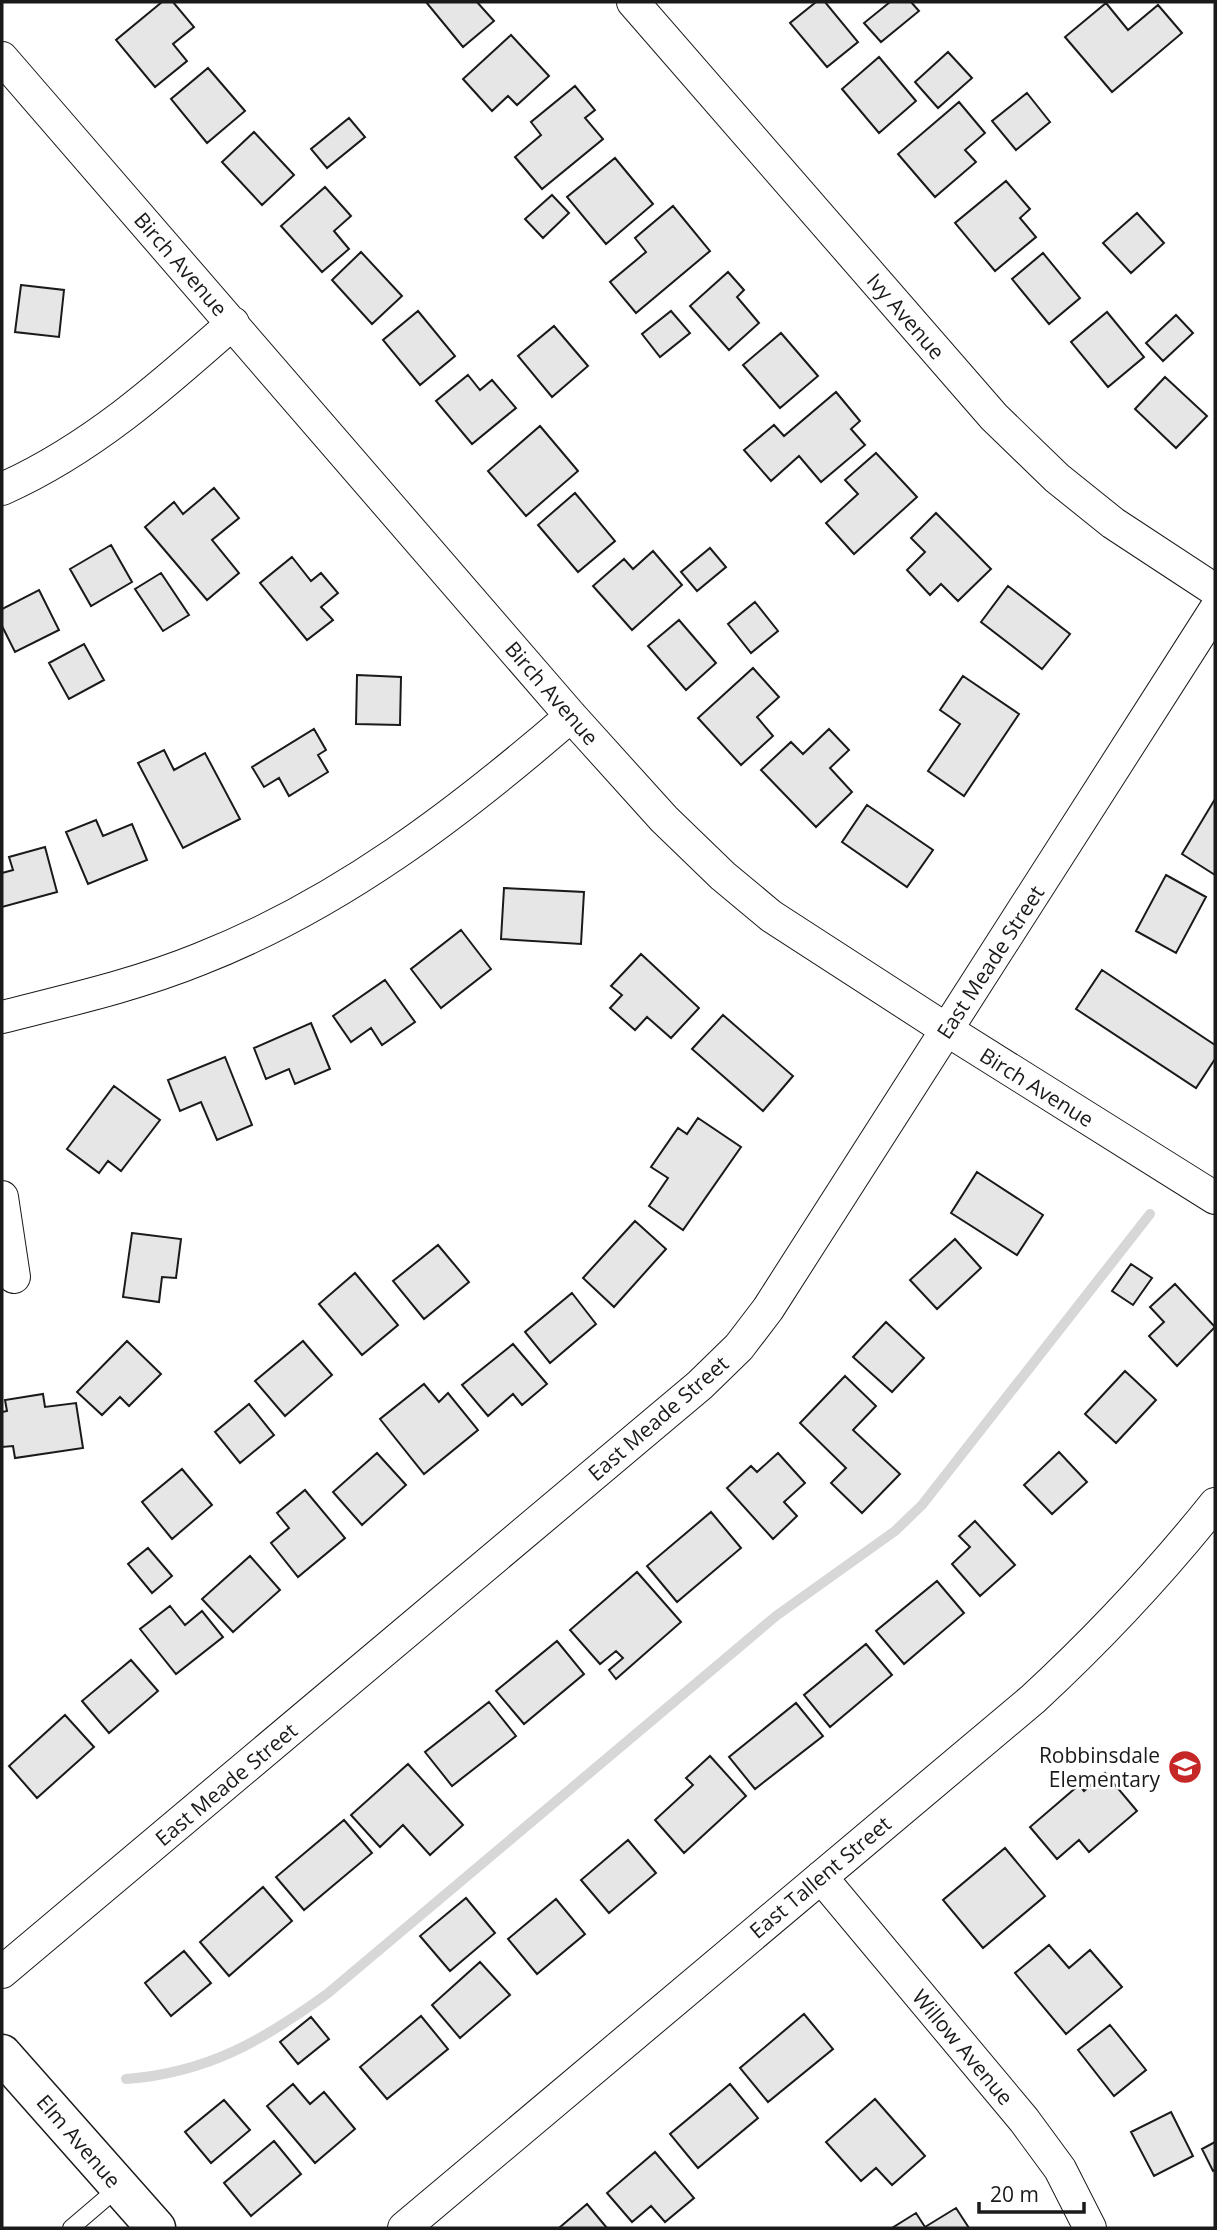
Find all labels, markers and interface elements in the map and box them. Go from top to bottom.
street label: Birch Avenue [128,206,234,322]
street label: Ivy Avenue [861,267,951,365]
street label: Birch Avenue [499,635,605,751]
street label: East Meade Street [930,880,1050,1044]
street label: Birch Avenue [975,1041,1099,1133]
street label: East Meade Street [582,1349,734,1487]
street label: East Meade Street [149,1716,303,1852]
place label: Robbinsdale Elementary [1039,1741,1160,1793]
school or university icon: Robbinsdale Elementary [1166,1748,1204,1786]
street label: East Tallent Street [743,1810,897,1944]
street label: Willow Avenue [906,1983,1020,2111]
street label: Elm Avenue [31,2088,127,2194]
scale bar [979,2170,1084,2214]
text: 20 m [990,2180,1039,2208]

